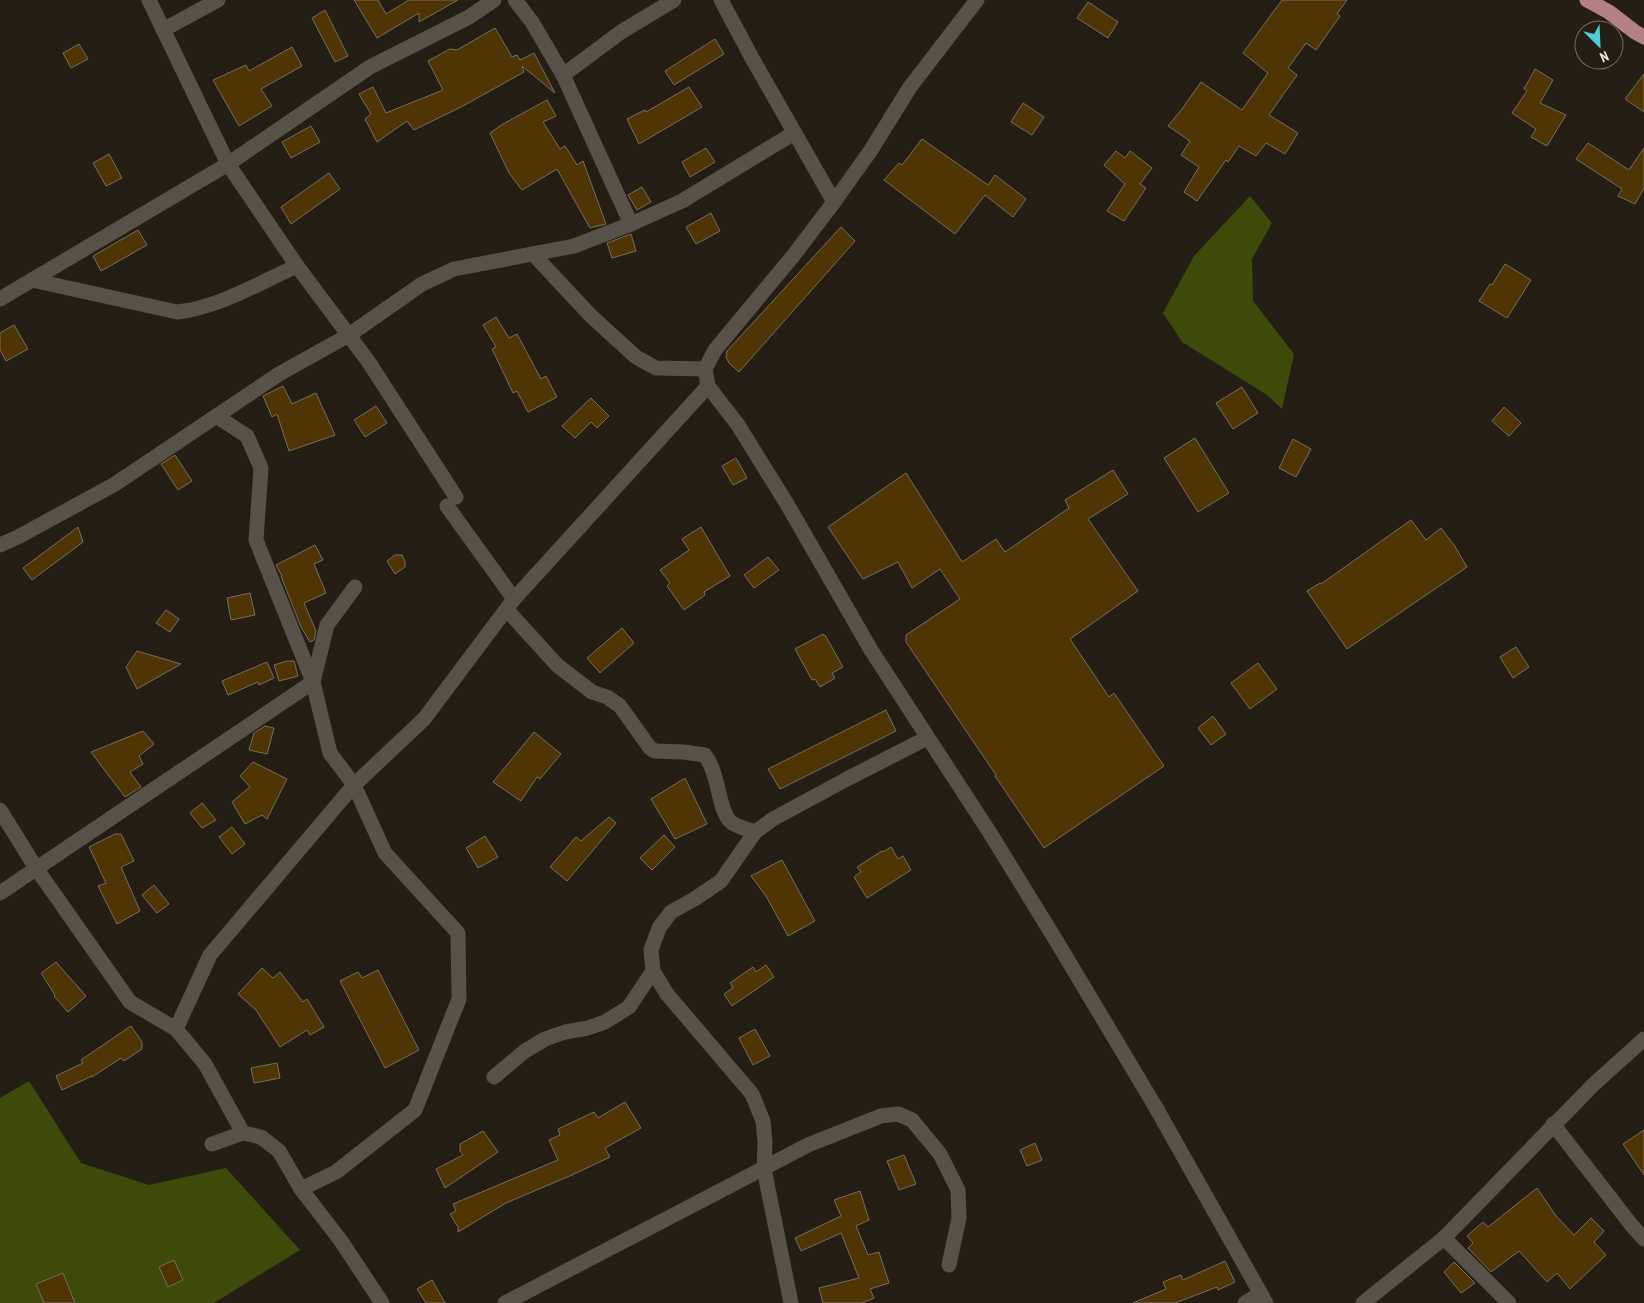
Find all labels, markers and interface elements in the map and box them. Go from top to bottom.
north arrow [1574,20,1624,70]
text: N [1597,47,1611,67]

